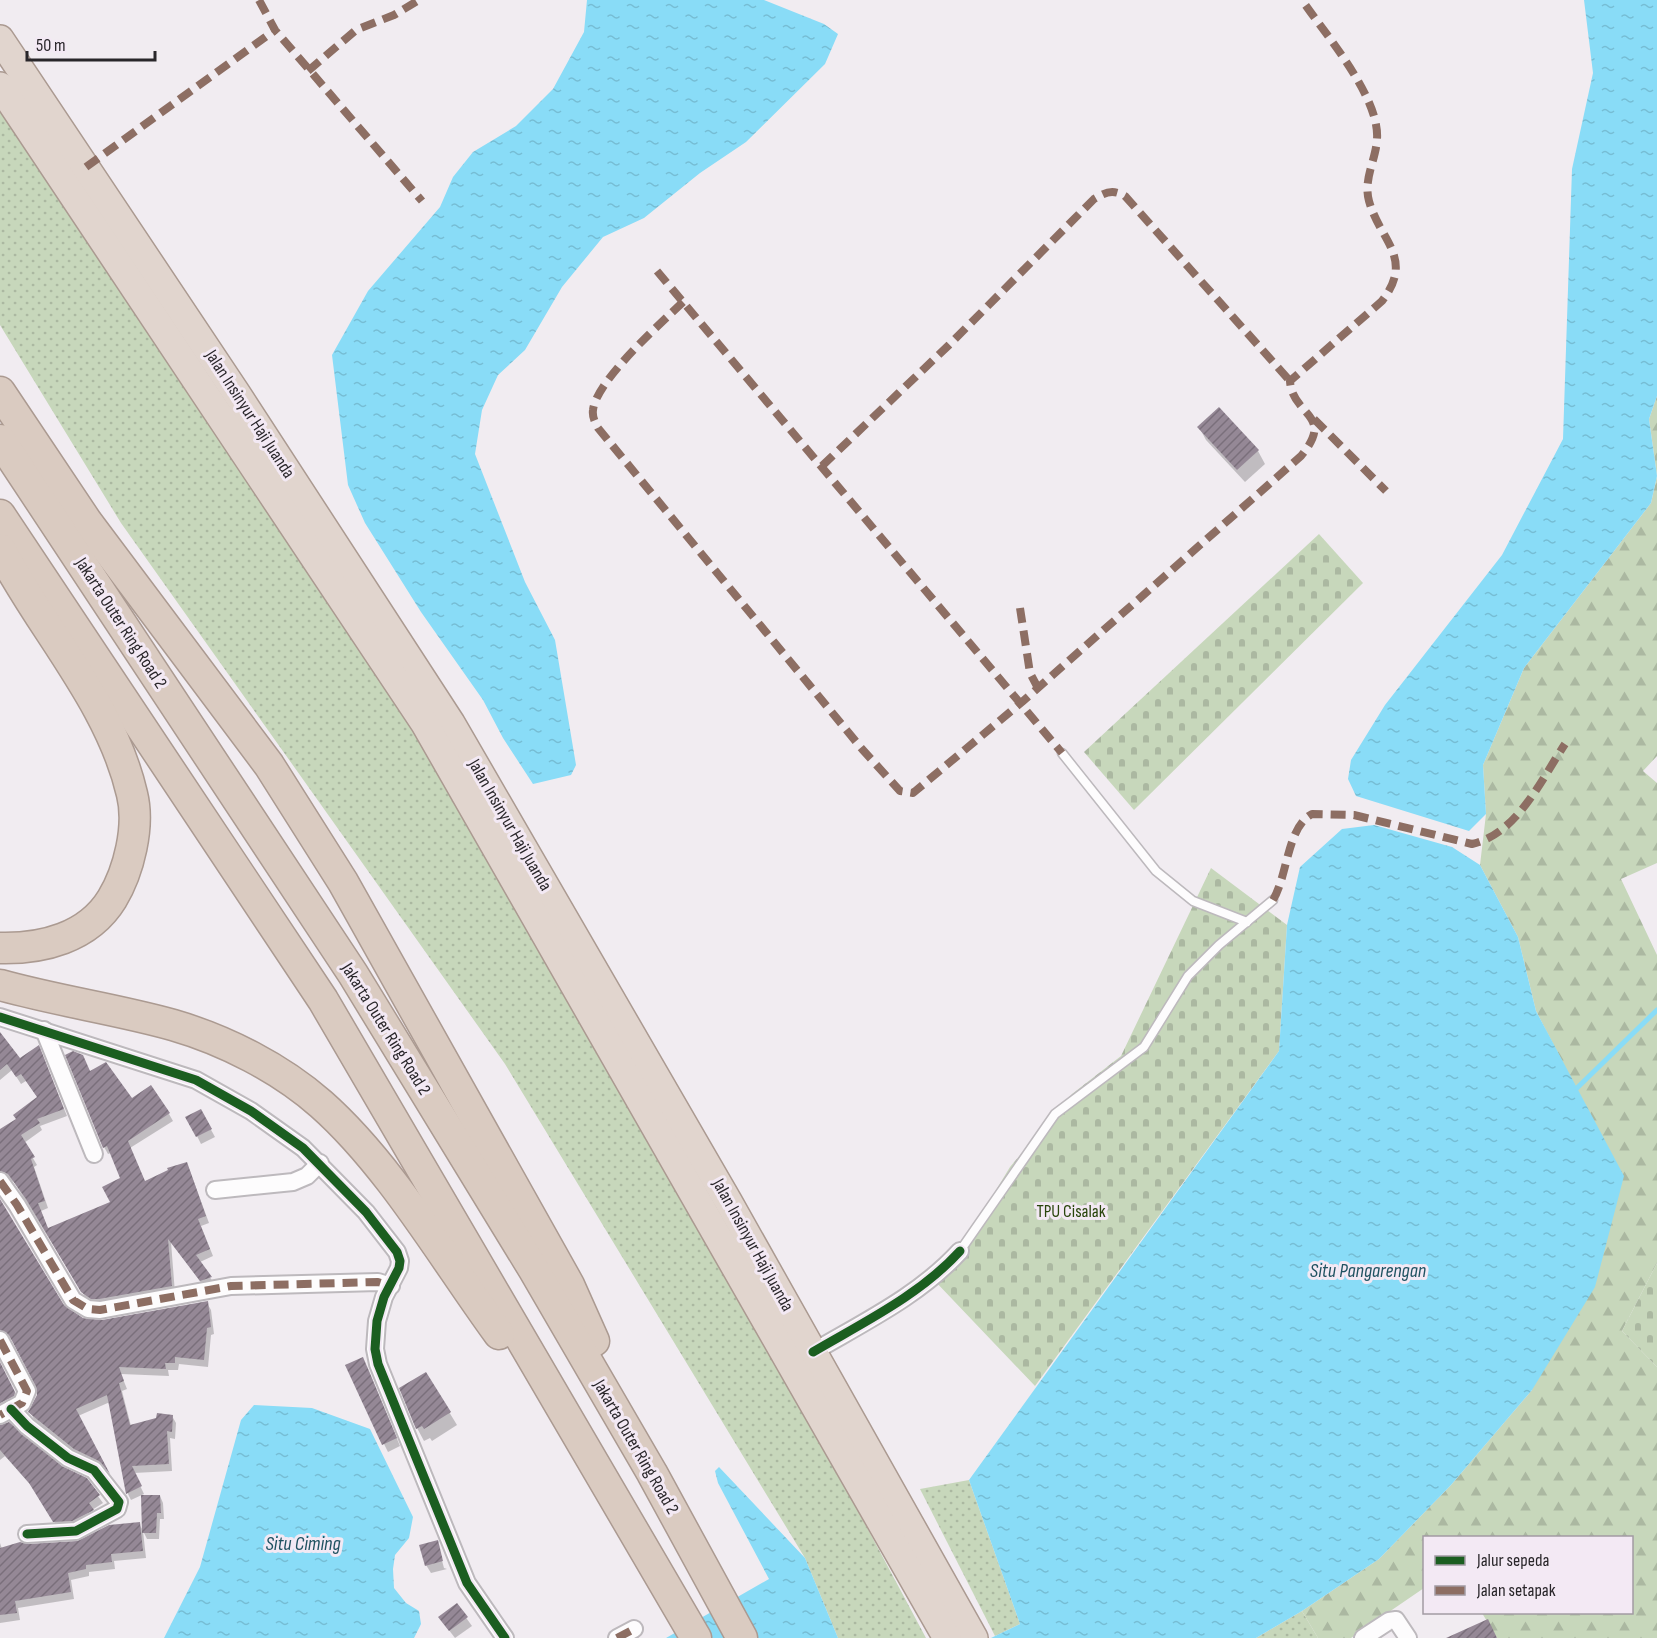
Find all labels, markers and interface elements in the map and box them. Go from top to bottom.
scale bar [27,24,154,62]
text: 50 m [36,35,66,56]
street label: Jalan Insinyur Haji Juanda [200,345,299,482]
street label: Jakarta Outer Ring Road 2 [70,553,171,692]
street label: Jalan Insinyur Haji Juanda [463,755,556,895]
street label: Jakarta Outer Ring Road 2 [336,958,435,1099]
street label: Jalan Insinyur Haji Juanda [707,1174,798,1315]
park label: TPU Cisalak [1036,1201,1106,1222]
water label: Situ Pangarengan [1310,1259,1426,1283]
street label: Jakarta Outer Ring Road 2 [588,1375,683,1518]
water label: Situ Ciming [265,1532,341,1556]
legend [1423,1536,1633,1614]
text: Jalur sepeda [1476,1550,1549,1571]
text: Jalan setapak [1476,1580,1556,1601]

